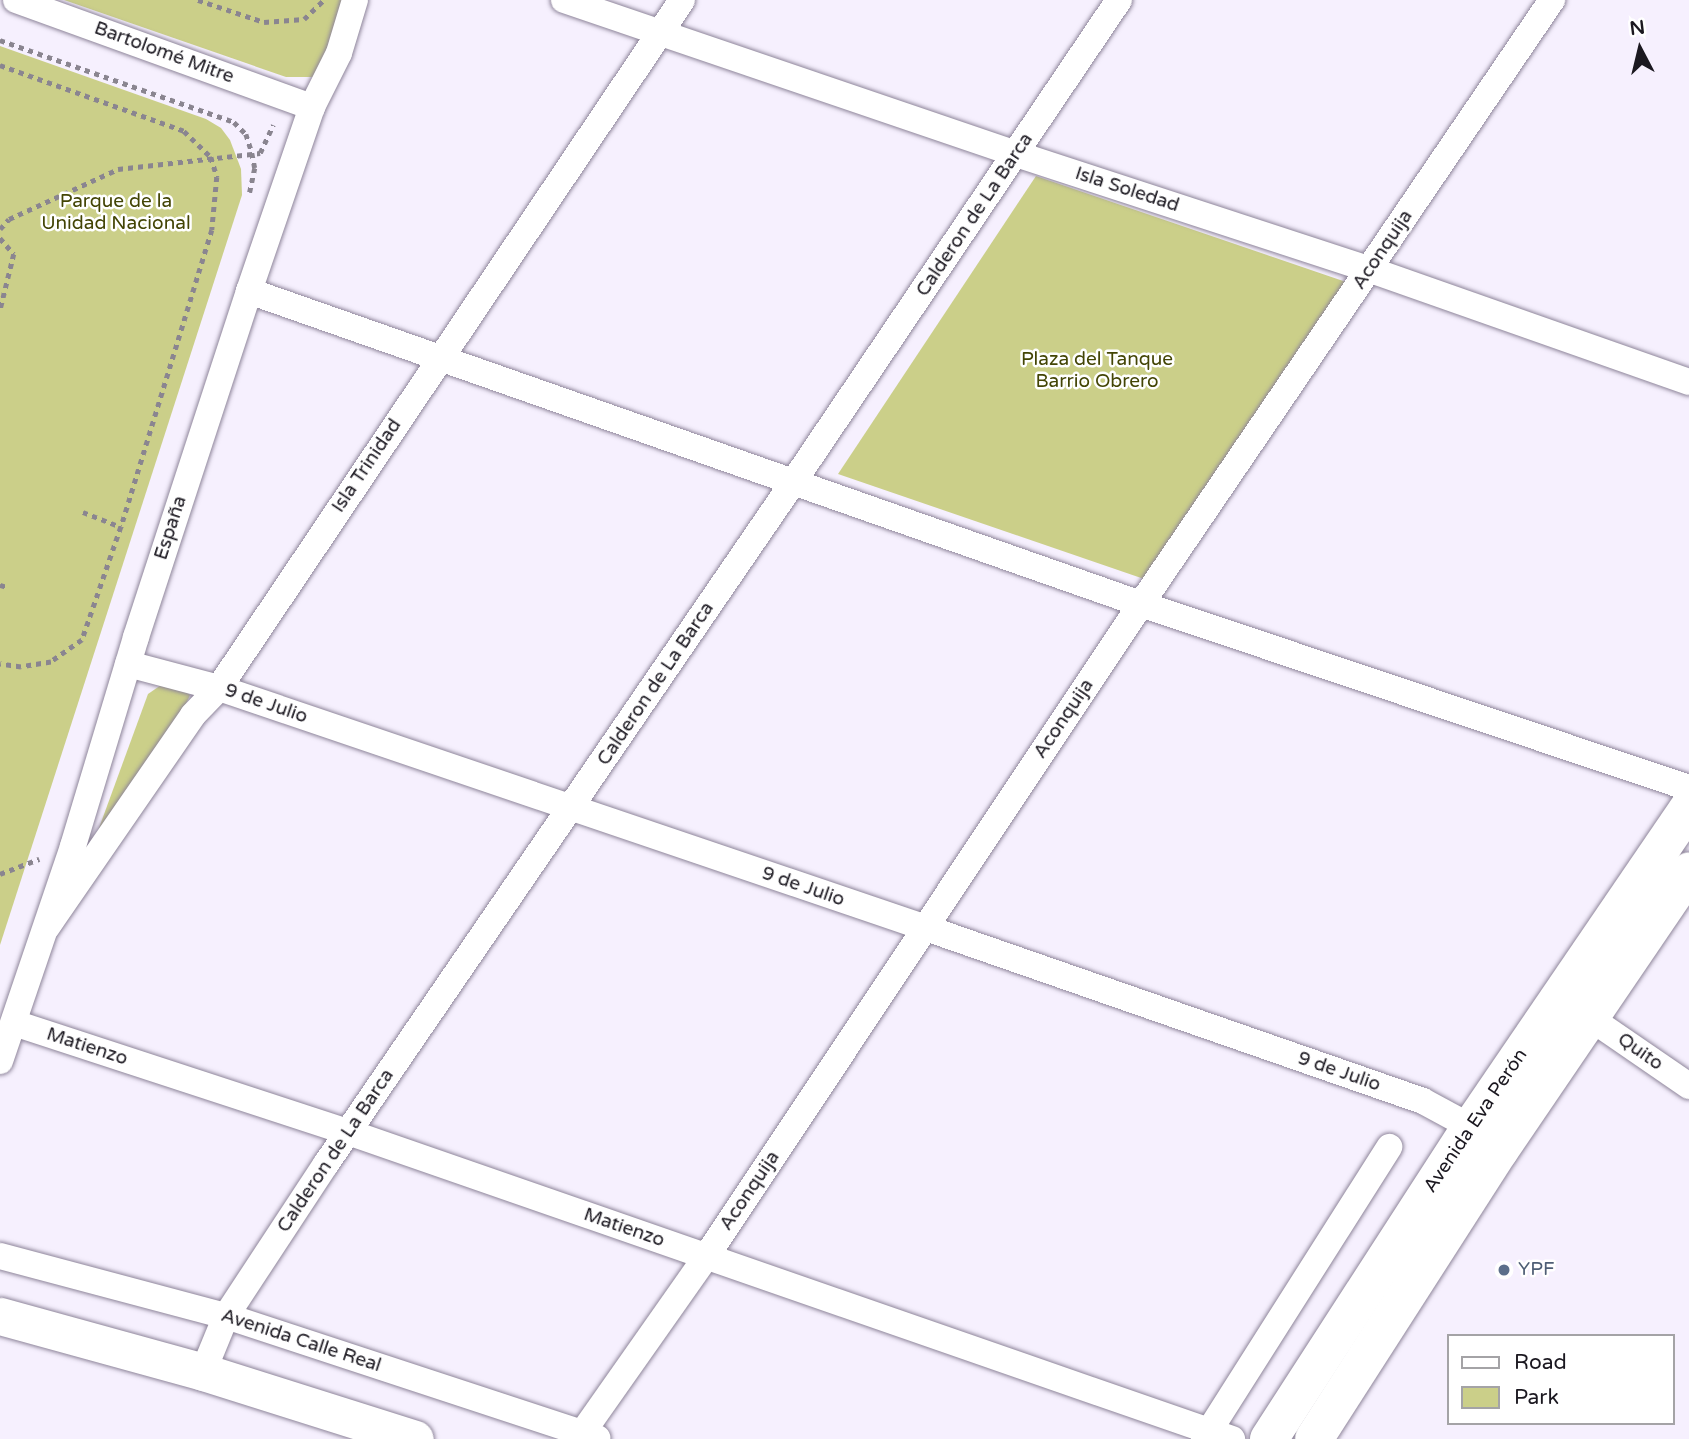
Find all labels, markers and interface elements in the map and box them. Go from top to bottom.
north arrow [1605,14,1675,84]
text: N [1629,16,1646,40]
street label: Bartolomé Mitre [91,17,237,89]
street label: Calderon de La Barca [912,129,1038,301]
street label: Isla Soledad [1072,162,1182,218]
park label: Parque de la Unidad Nacional [41,191,191,235]
street label: Aconquija [1348,206,1418,294]
park label: Plaza del Tanque Barrio Obrero [1021,349,1173,393]
street label: Isla Trinidad [327,415,407,517]
street label: España [150,493,192,563]
street label: Calderon de La Barca [593,598,719,770]
street label: Aconquija [1029,675,1099,763]
street label: 9 de Julio [222,679,310,729]
street label: 9 de Julio [759,862,847,912]
street label: Matienzo [43,1023,131,1071]
street label: Quito [1613,1028,1667,1076]
street label: Avenida Eva Perón [1419,1045,1533,1197]
street label: 9 de Julio [1295,1047,1383,1097]
street label: Calderon de La Barca [273,1065,399,1237]
street label: Aconquija [715,1147,785,1235]
street label: Matienzo [581,1204,667,1252]
place label: YPF [1518,1259,1554,1281]
marker: YPF [1496,1262,1512,1278]
street label: Avenida Calle Real [218,1304,384,1378]
legend [1448,1334,1675,1425]
text: Road [1514,1350,1567,1375]
text: Park [1514,1385,1559,1410]

